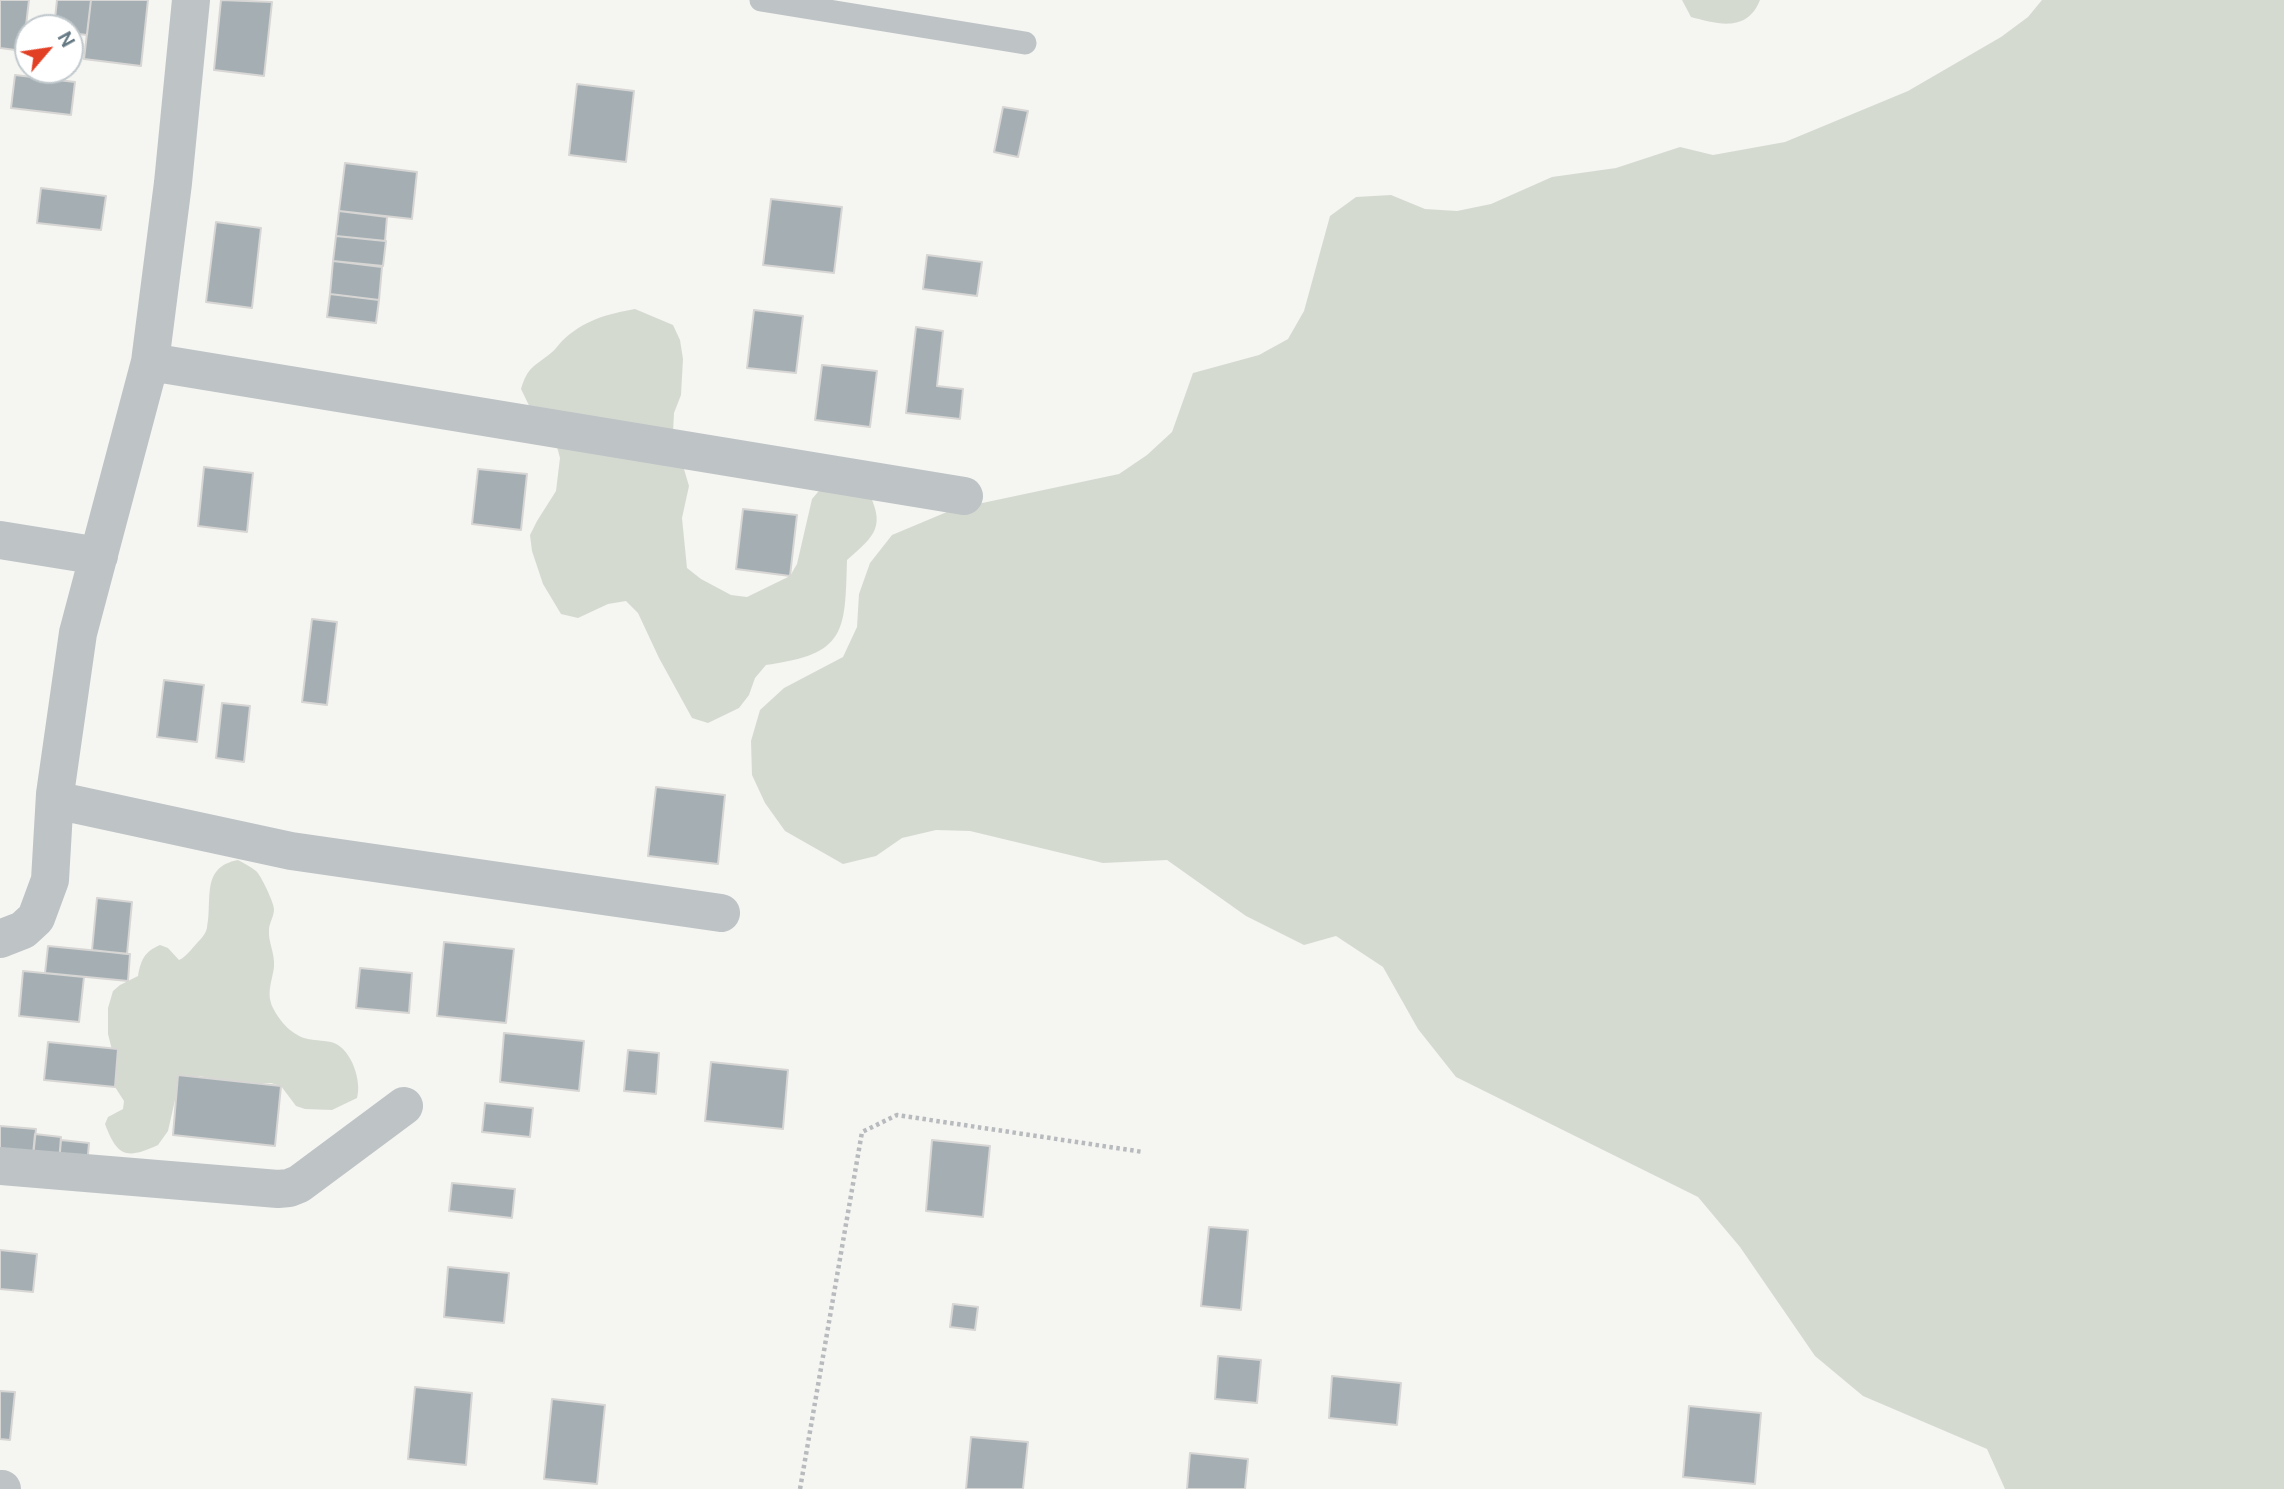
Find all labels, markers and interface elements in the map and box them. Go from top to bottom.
north arrow [14,14,84,84]
text: N [52,27,80,52]

